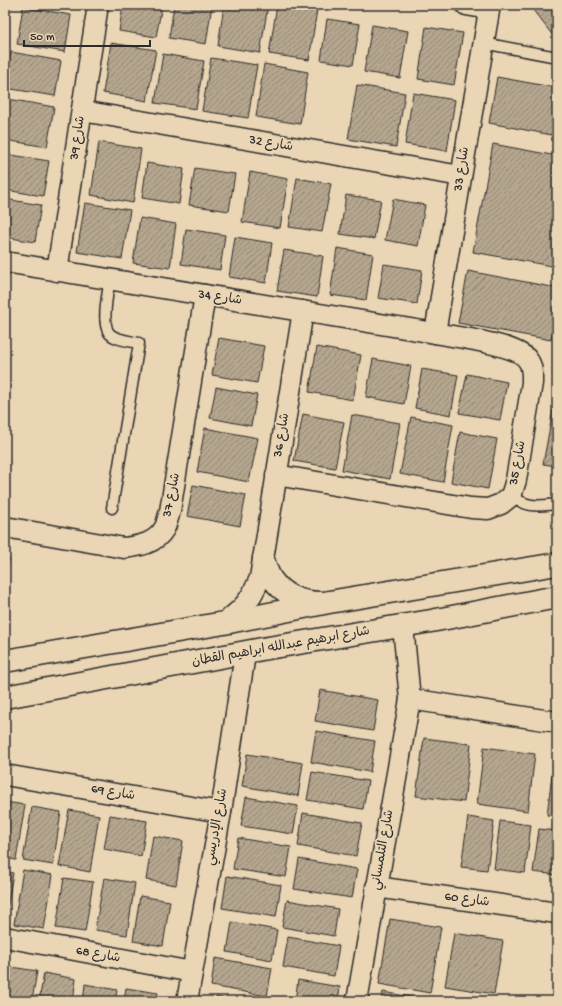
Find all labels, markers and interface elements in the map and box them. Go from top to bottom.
scale bar [24,22,150,48]
text: 50 m [30,31,55,45]
street label: شارع 39 [67,115,89,162]
street label: شارع 32 [247,133,294,155]
street label: شارع 33 [451,146,473,193]
street label: شارع 34 [196,287,243,309]
street label: شارع 36 [271,412,293,459]
street label: شارع 35 [506,440,530,487]
street label: شارع 37 [160,472,184,519]
street label: شارع ابرهيم عبدالله ابراهيم القطان [191,624,371,671]
street label: شارع 69 [90,782,136,804]
street label: شارع الإدريسي [203,787,233,867]
street label: شارع التلمساني [369,809,399,892]
street label: شارع 60 [444,889,490,911]
street label: شارع 68 [75,943,121,967]

